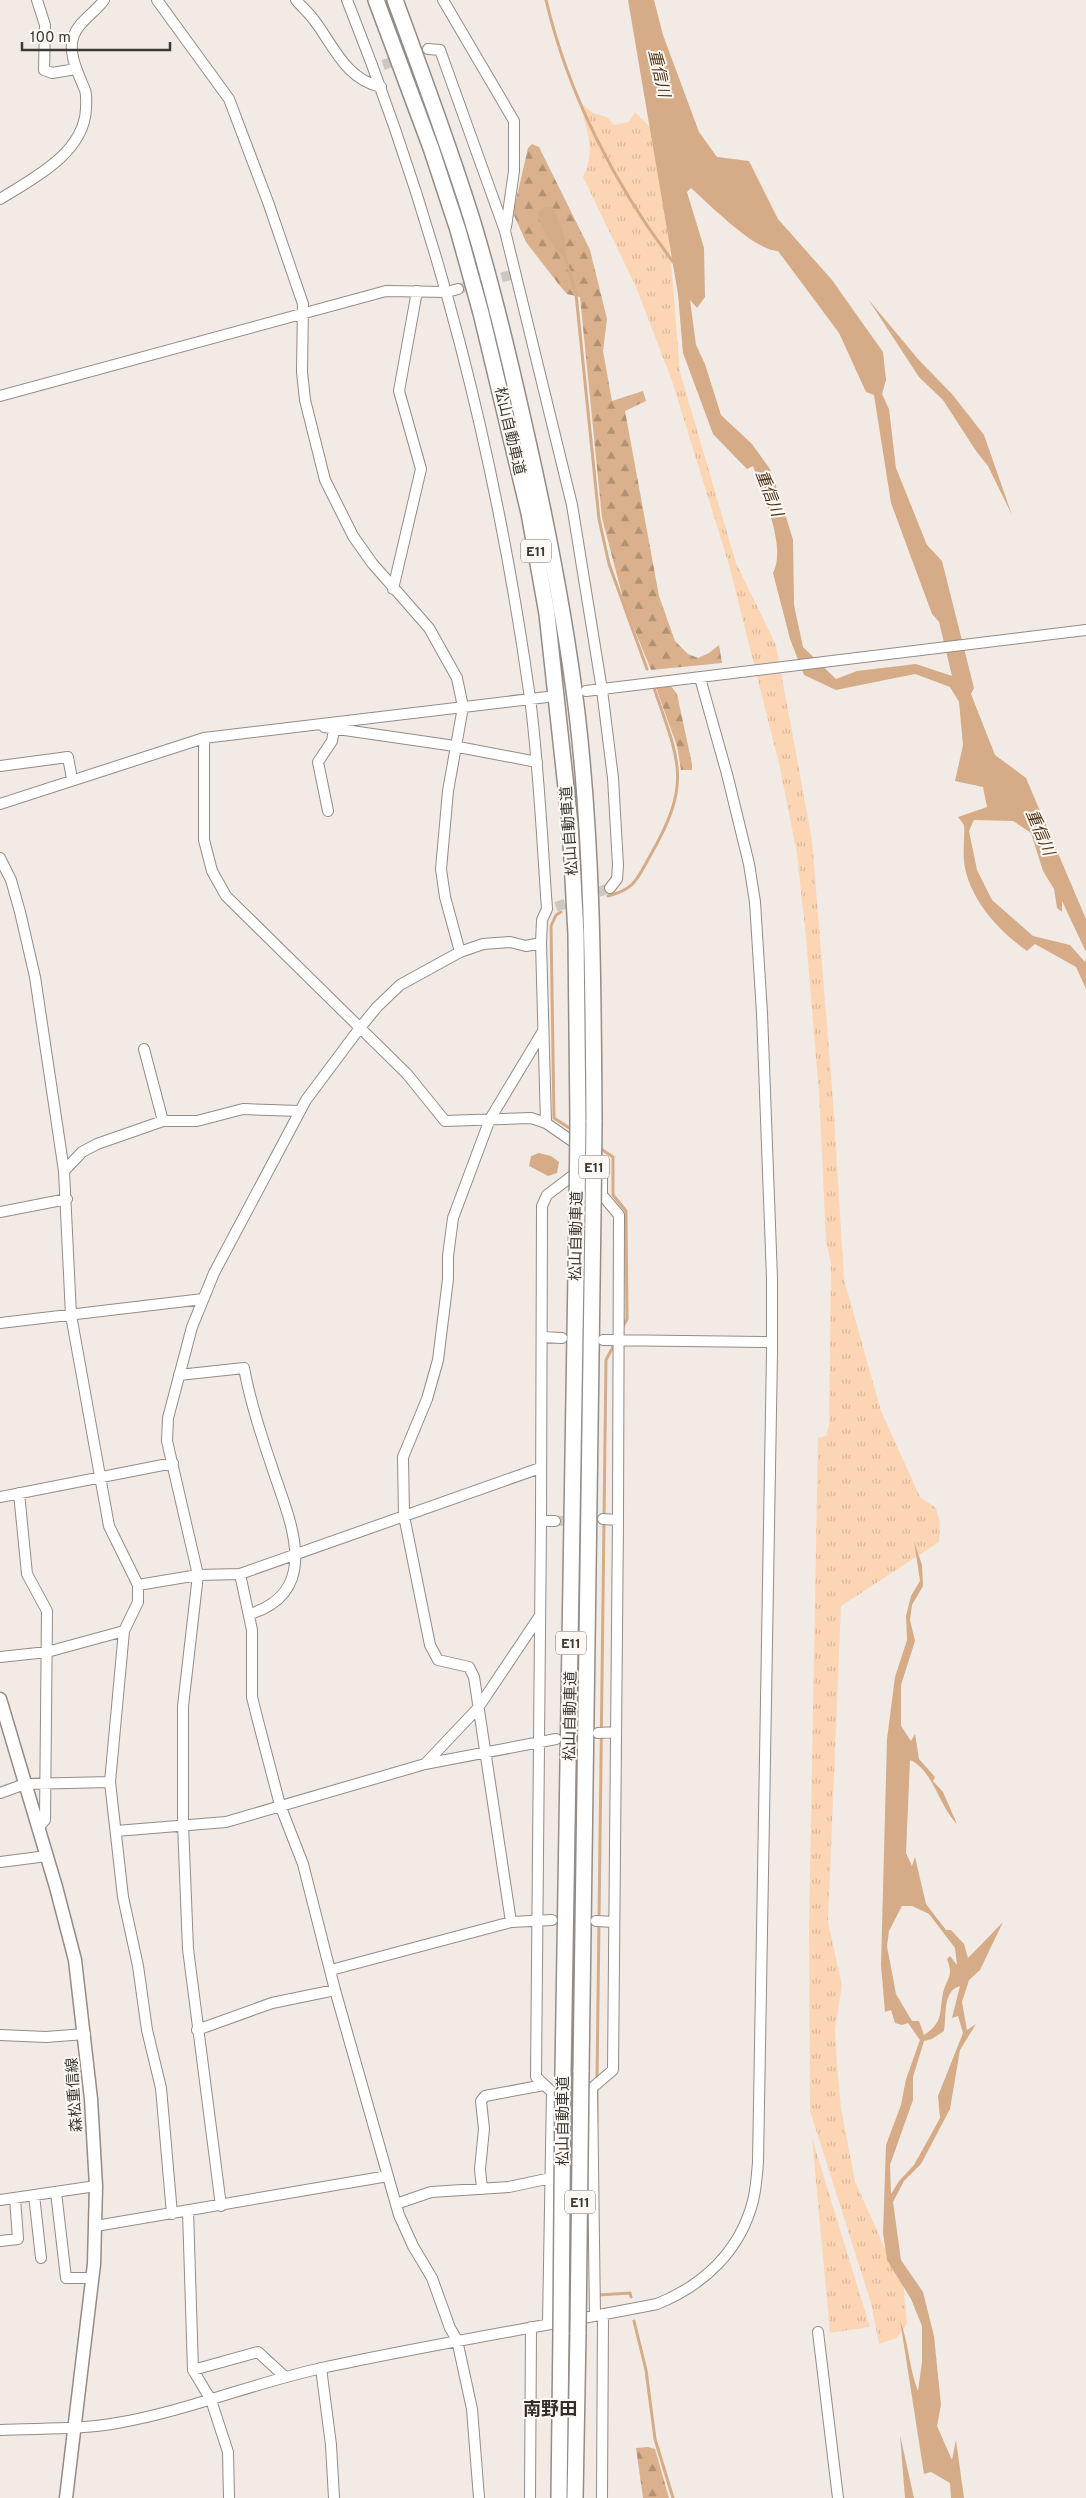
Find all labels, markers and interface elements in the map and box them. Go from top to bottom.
scale bar [22,20,170,52]
text: 100 m [30,29,71,48]
water label: 重信川 [643,48,674,101]
street label: 松山自動車道 [489,385,528,477]
water label: 重信川 [750,468,787,522]
road number: E11 [521,540,551,562]
street label: 松山自動車道 [558,785,583,876]
water label: 重信川 [1021,807,1059,861]
road number: E11 [579,1156,609,1178]
street label: 松山自動車道 [567,1191,588,1281]
road number: E11 [556,1632,586,1655]
street label: 松山自動車道 [561,1671,582,1761]
street label: 森松重信線 [63,2057,88,2133]
street label: 松山自動車道 [555,2076,574,2166]
road number: E11 [565,2190,595,2214]
district label: 南野田 [523,2399,577,2422]

